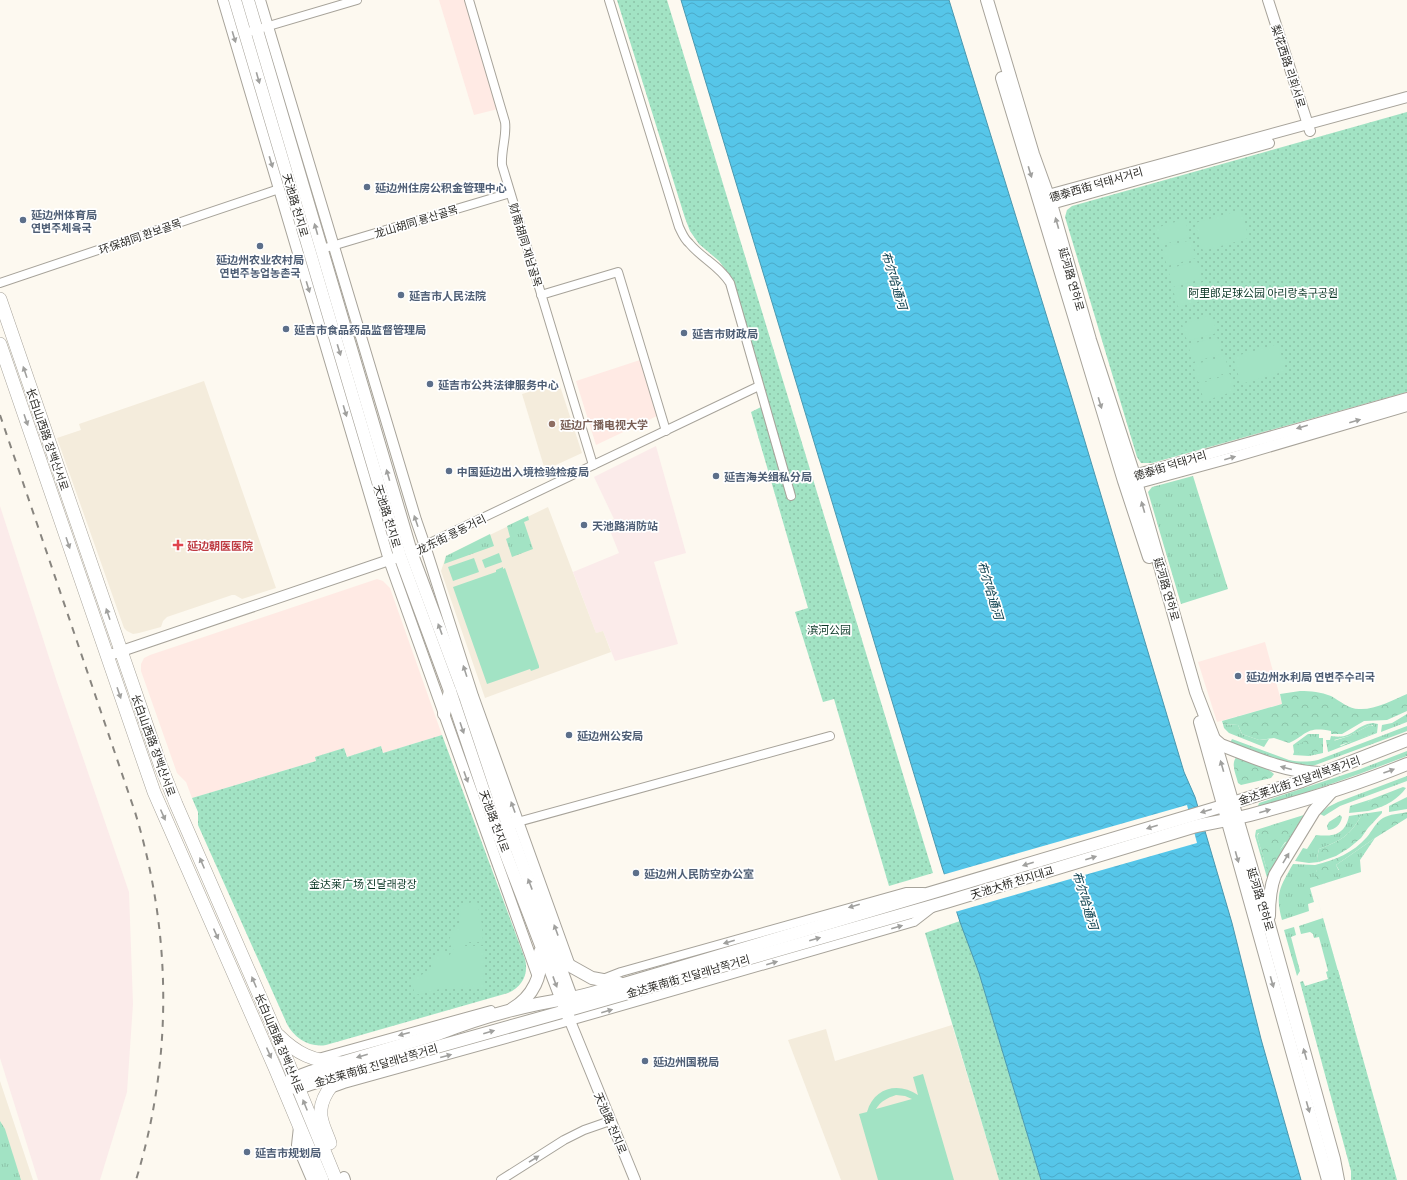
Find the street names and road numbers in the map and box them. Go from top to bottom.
street label: 梨花西路 리화서로 [1269,23,1309,109]
street label: 德泰西街 덕태서거리 [1048,164,1144,204]
street label: 天池路 천지로 [281,172,311,238]
street label: 龙山胡同 룡산골목 [373,202,459,240]
street label: 财南胡同 재남골목 [507,202,545,288]
street label: 环保胡同 환보골목 [97,216,183,256]
street label: 延河路 연하로 [1057,246,1087,312]
street label: 长白山西路 장백산서로 [24,386,72,492]
street label: 德泰街 덕태거리 [1132,448,1208,482]
street label: 天池路 천지로 [372,483,404,549]
street label: 龙东街 룡동거리 [414,512,488,556]
street label: 延河路 연하로 [1152,556,1182,622]
street label: 长白山西路 장백산서로 [129,692,179,798]
street label: 金达莱北街 진달래북쪽거리 [1236,753,1362,807]
street label: 天池路 천지로 [478,788,512,854]
street label: 天池大桥 천지대교 [969,863,1055,901]
street label: 延河路 연하로 [1245,866,1277,932]
street label: 金达莱南街 진달래남쪽거리 [625,952,751,1000]
street label: 长白山西路 장백산서로 [253,991,307,1095]
street label: 金达莱南街 진달래남쪽거리 [313,1041,439,1089]
street label: 天池路 천지로 [592,1090,630,1156]

